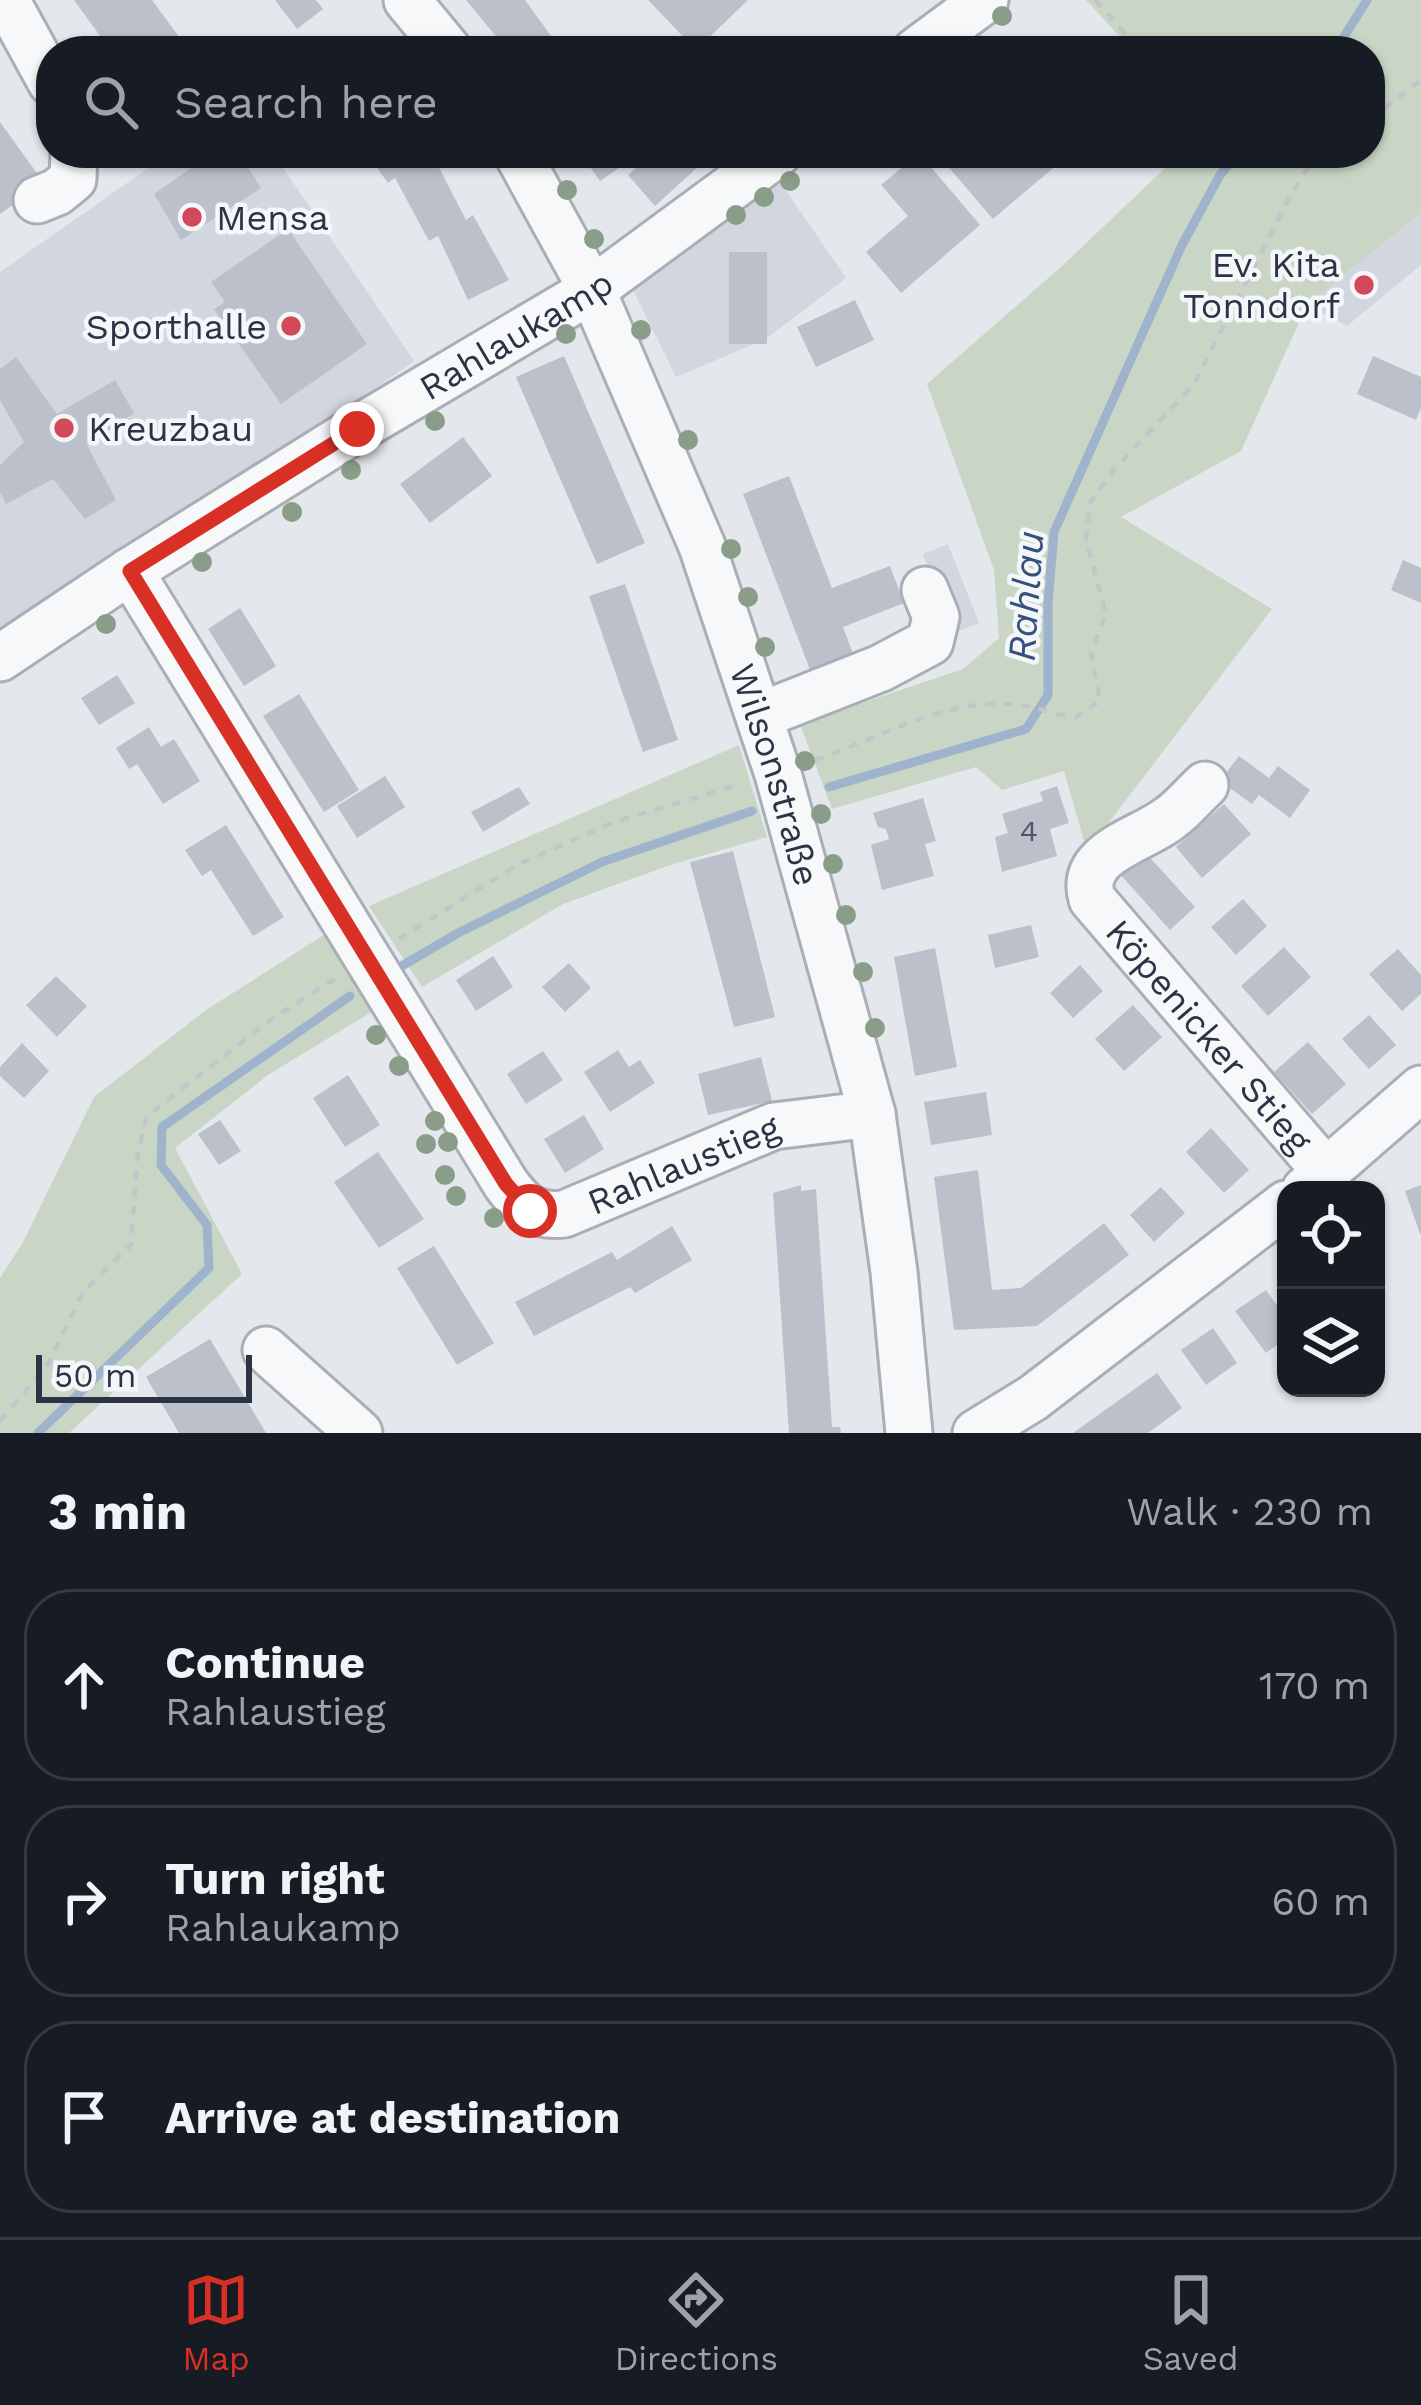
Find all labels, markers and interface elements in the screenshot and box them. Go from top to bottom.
search box [36,36,1385,168]
icon: search [78,69,144,135]
text: Search here [174,76,438,129]
place label: Mensa [216,197,329,239]
marker: Mensa [179,204,205,230]
place label: Ev. Kita Tonndorf [1183,244,1340,327]
street label: Rahlaukamp [412,262,622,409]
marker: Ev. Kita Tonndorf [1351,272,1377,298]
place label: Sporthalle [86,306,267,348]
marker: Sporthalle [278,313,304,339]
route end [330,402,384,456]
place label: Kreuzbau [88,408,253,450]
marker: Kreuzbau [51,415,77,441]
water label: Rahlau [999,529,1052,663]
street label: Wilsonstraße [721,659,828,890]
house number: 4 [1020,813,1038,848]
street label: Köpenicker Stieg [1097,911,1320,1162]
street label: Rahlaustieg [582,1106,787,1224]
map controls [1277,1181,1385,1397]
button: locate [1277,1181,1385,1289]
route start [503,1184,557,1238]
button: layers [1277,1289,1385,1397]
scale bar [36,1349,252,1402]
text: 50 m [54,1356,136,1395]
text: 3 min [48,1482,187,1541]
text: Walk · 230 m [1126,1489,1373,1534]
text: Continue [165,1636,365,1689]
icon: ahead [51,1652,117,1718]
text: 170 m [1259,1663,1370,1708]
text: Rahlaustieg [165,1689,386,1734]
text: Turn right [165,1852,385,1905]
icon: right [51,1868,117,1934]
text: 60 m [1272,1879,1370,1924]
text: Rahlaukamp [165,1905,401,1950]
icon: arrive [51,2084,117,2150]
text: Arrive at destination [165,2091,620,2144]
tab: Map [182,2267,250,2378]
tab: Directions [615,2267,778,2378]
tab: Saved [1143,2267,1239,2378]

